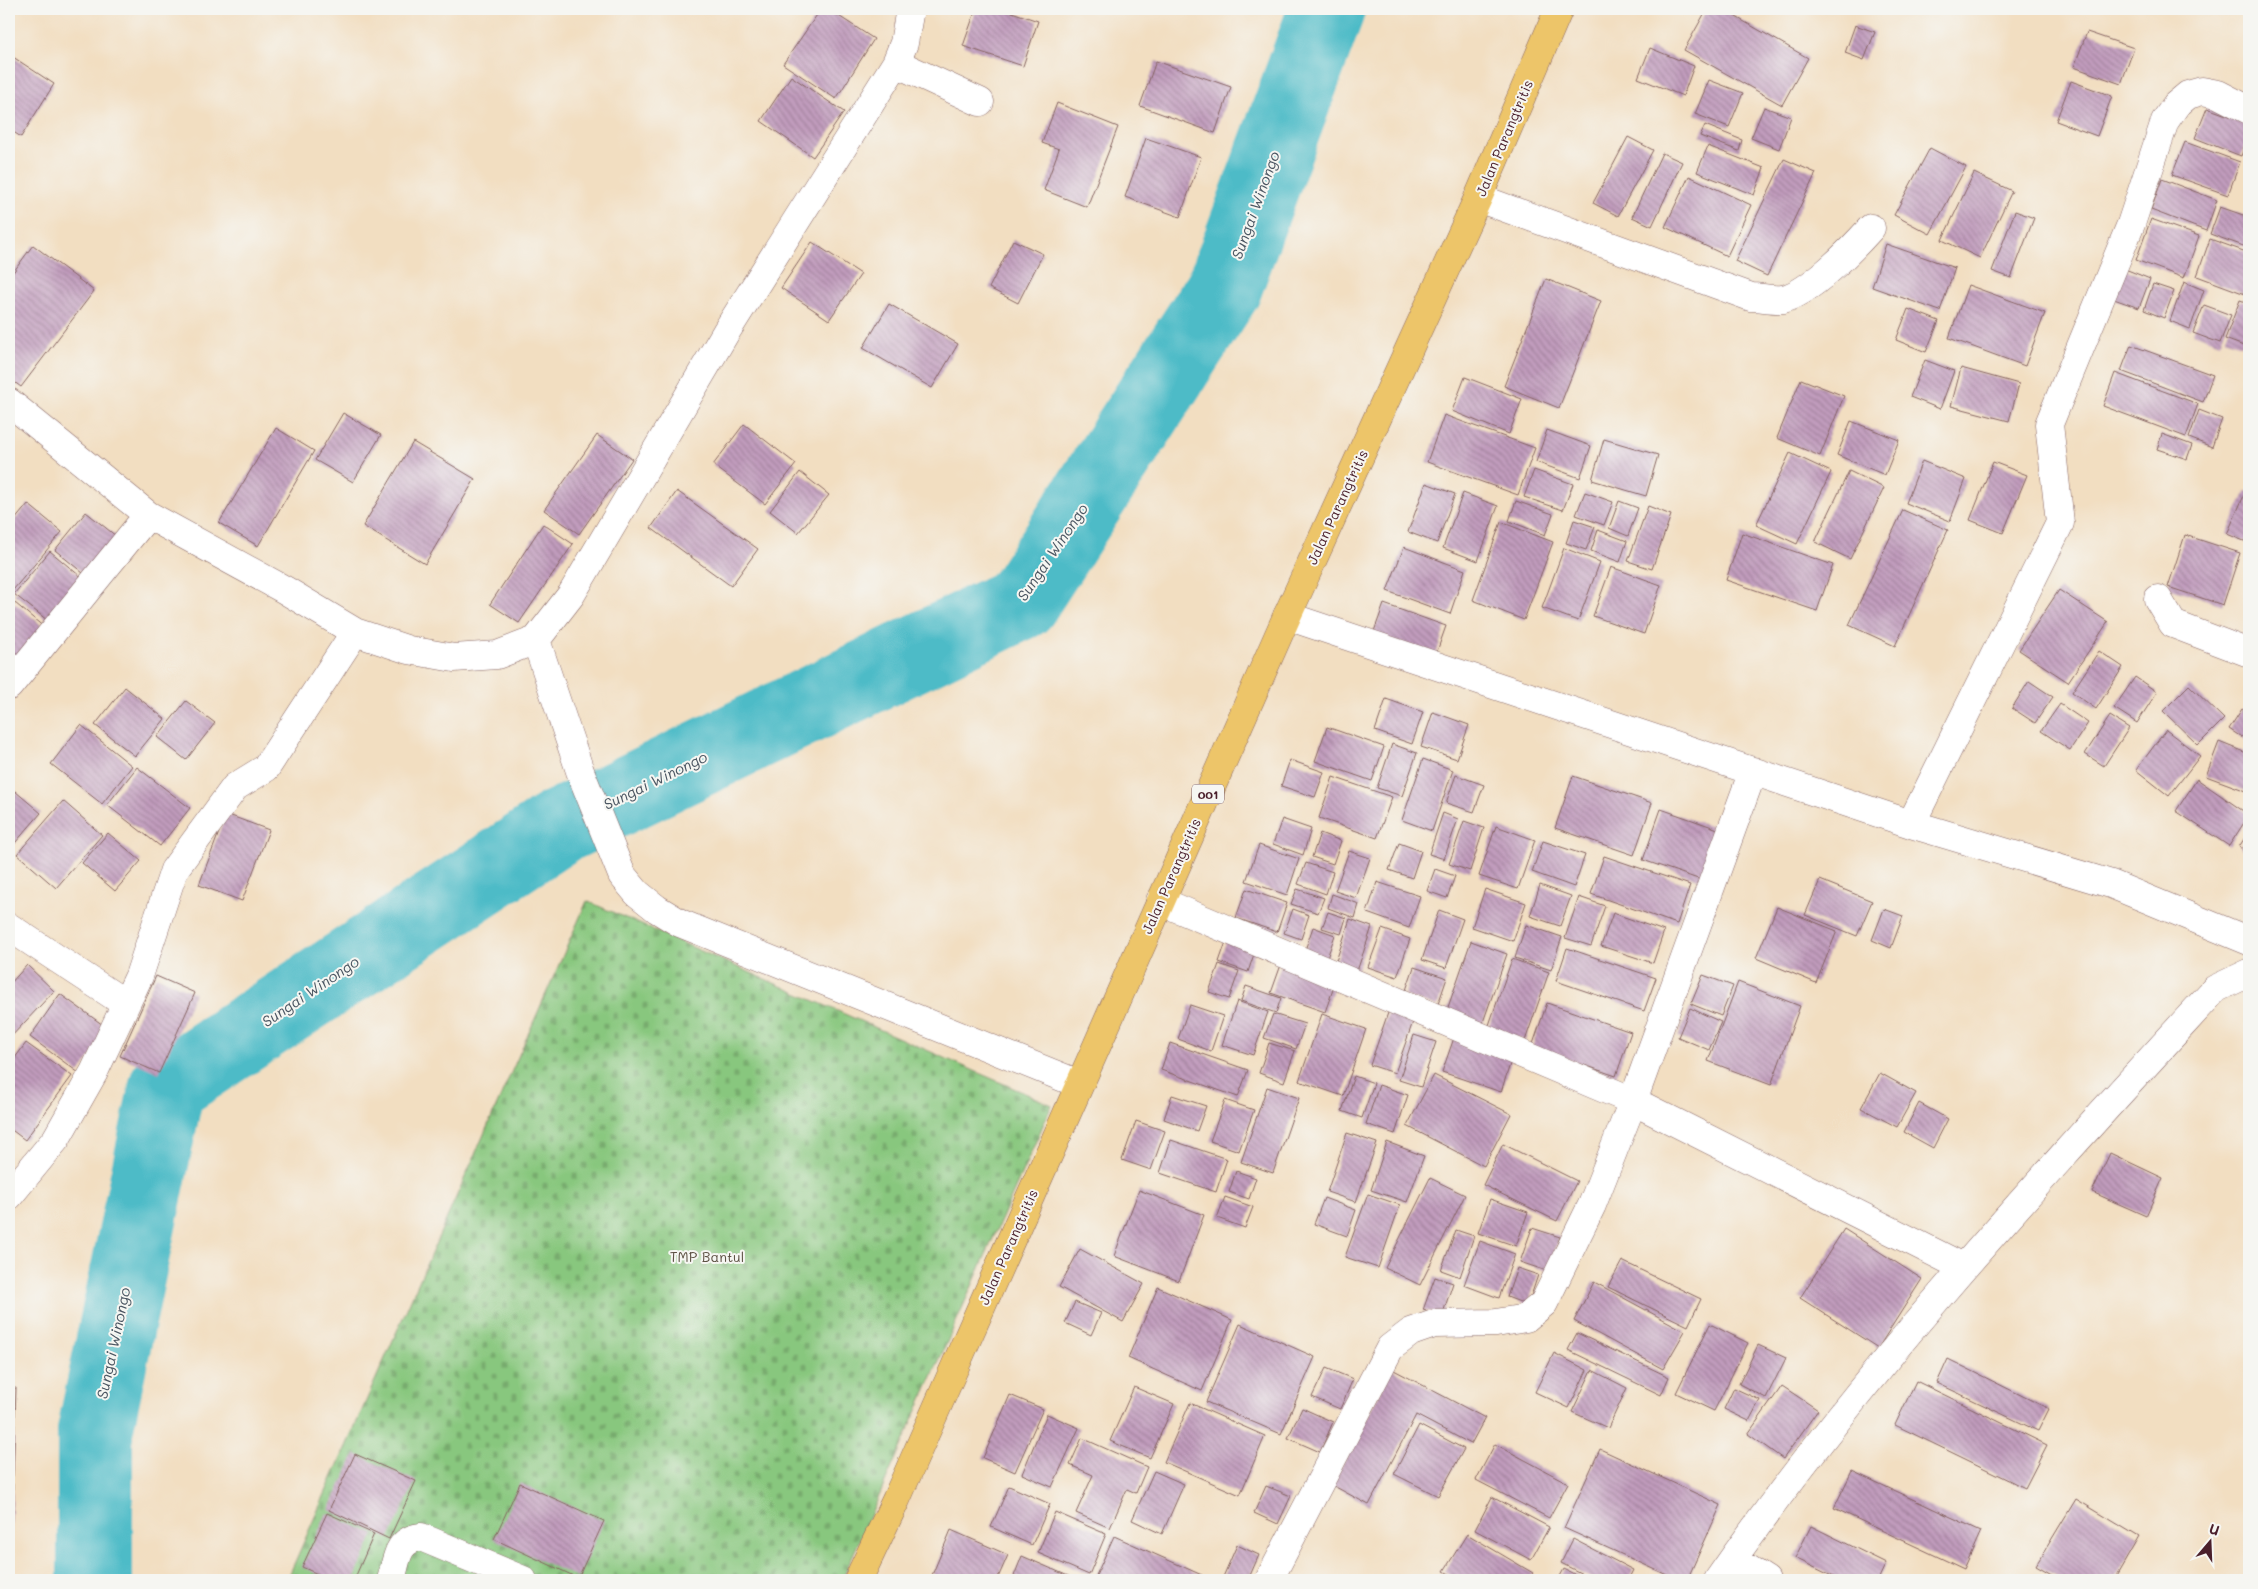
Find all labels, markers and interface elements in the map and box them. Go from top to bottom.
street label: Jalan Parangtritis [1471,77,1537,199]
water label: Sungai Winongo [1226,148,1284,262]
street label: Jalan Parangtritis [1302,447,1372,567]
water label: Sungai Winongo [1012,499,1092,605]
water label: Sungai Winongo [600,746,710,814]
road number: 001 [1192,784,1224,804]
street label: Jalan Parangtritis [1137,815,1205,937]
water label: Sungai Winongo [257,951,363,1031]
street label: Jalan Parangtritis [974,1186,1042,1308]
park label: TMP Bantul [670,1247,744,1266]
water label: Sungai Winongo [91,1285,135,1400]
north arrow [2186,1516,2236,1566]
text: U [2207,1519,2222,1540]

